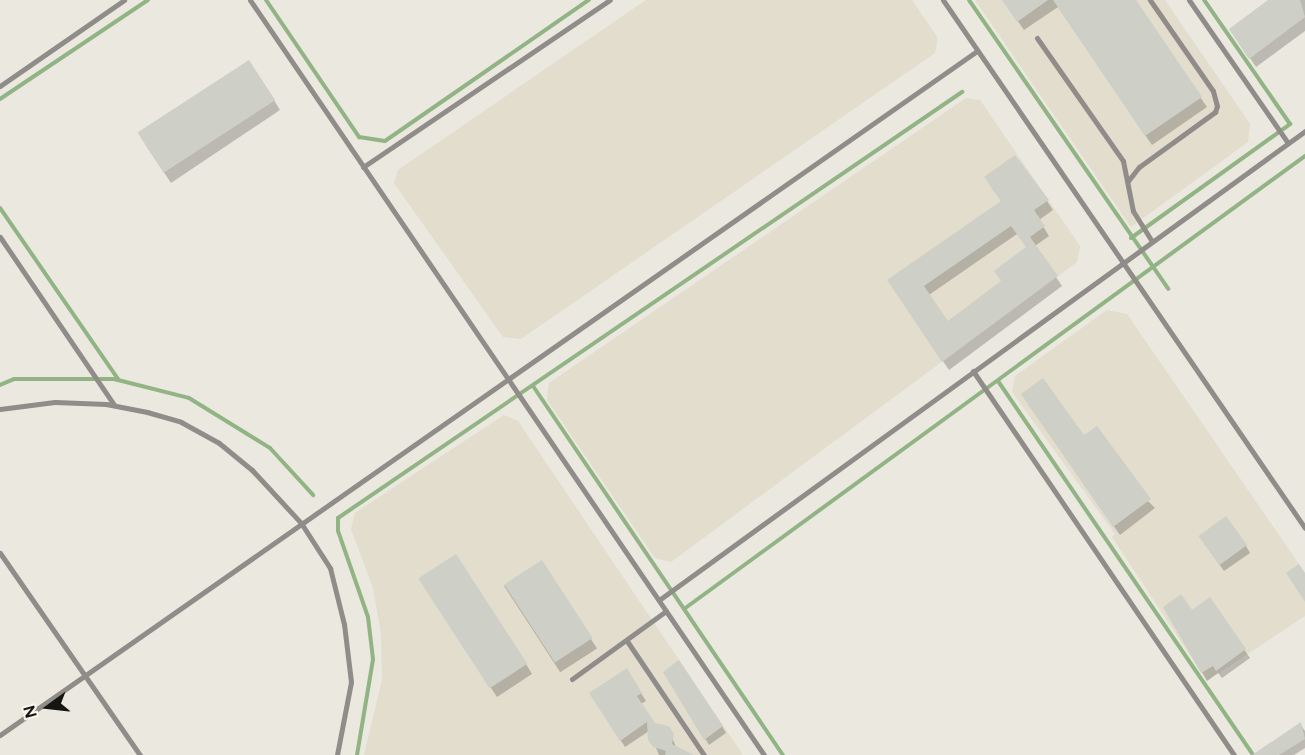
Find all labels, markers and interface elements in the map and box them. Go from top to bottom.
north arrow [18,677,78,737]
text: N [19,703,41,720]

